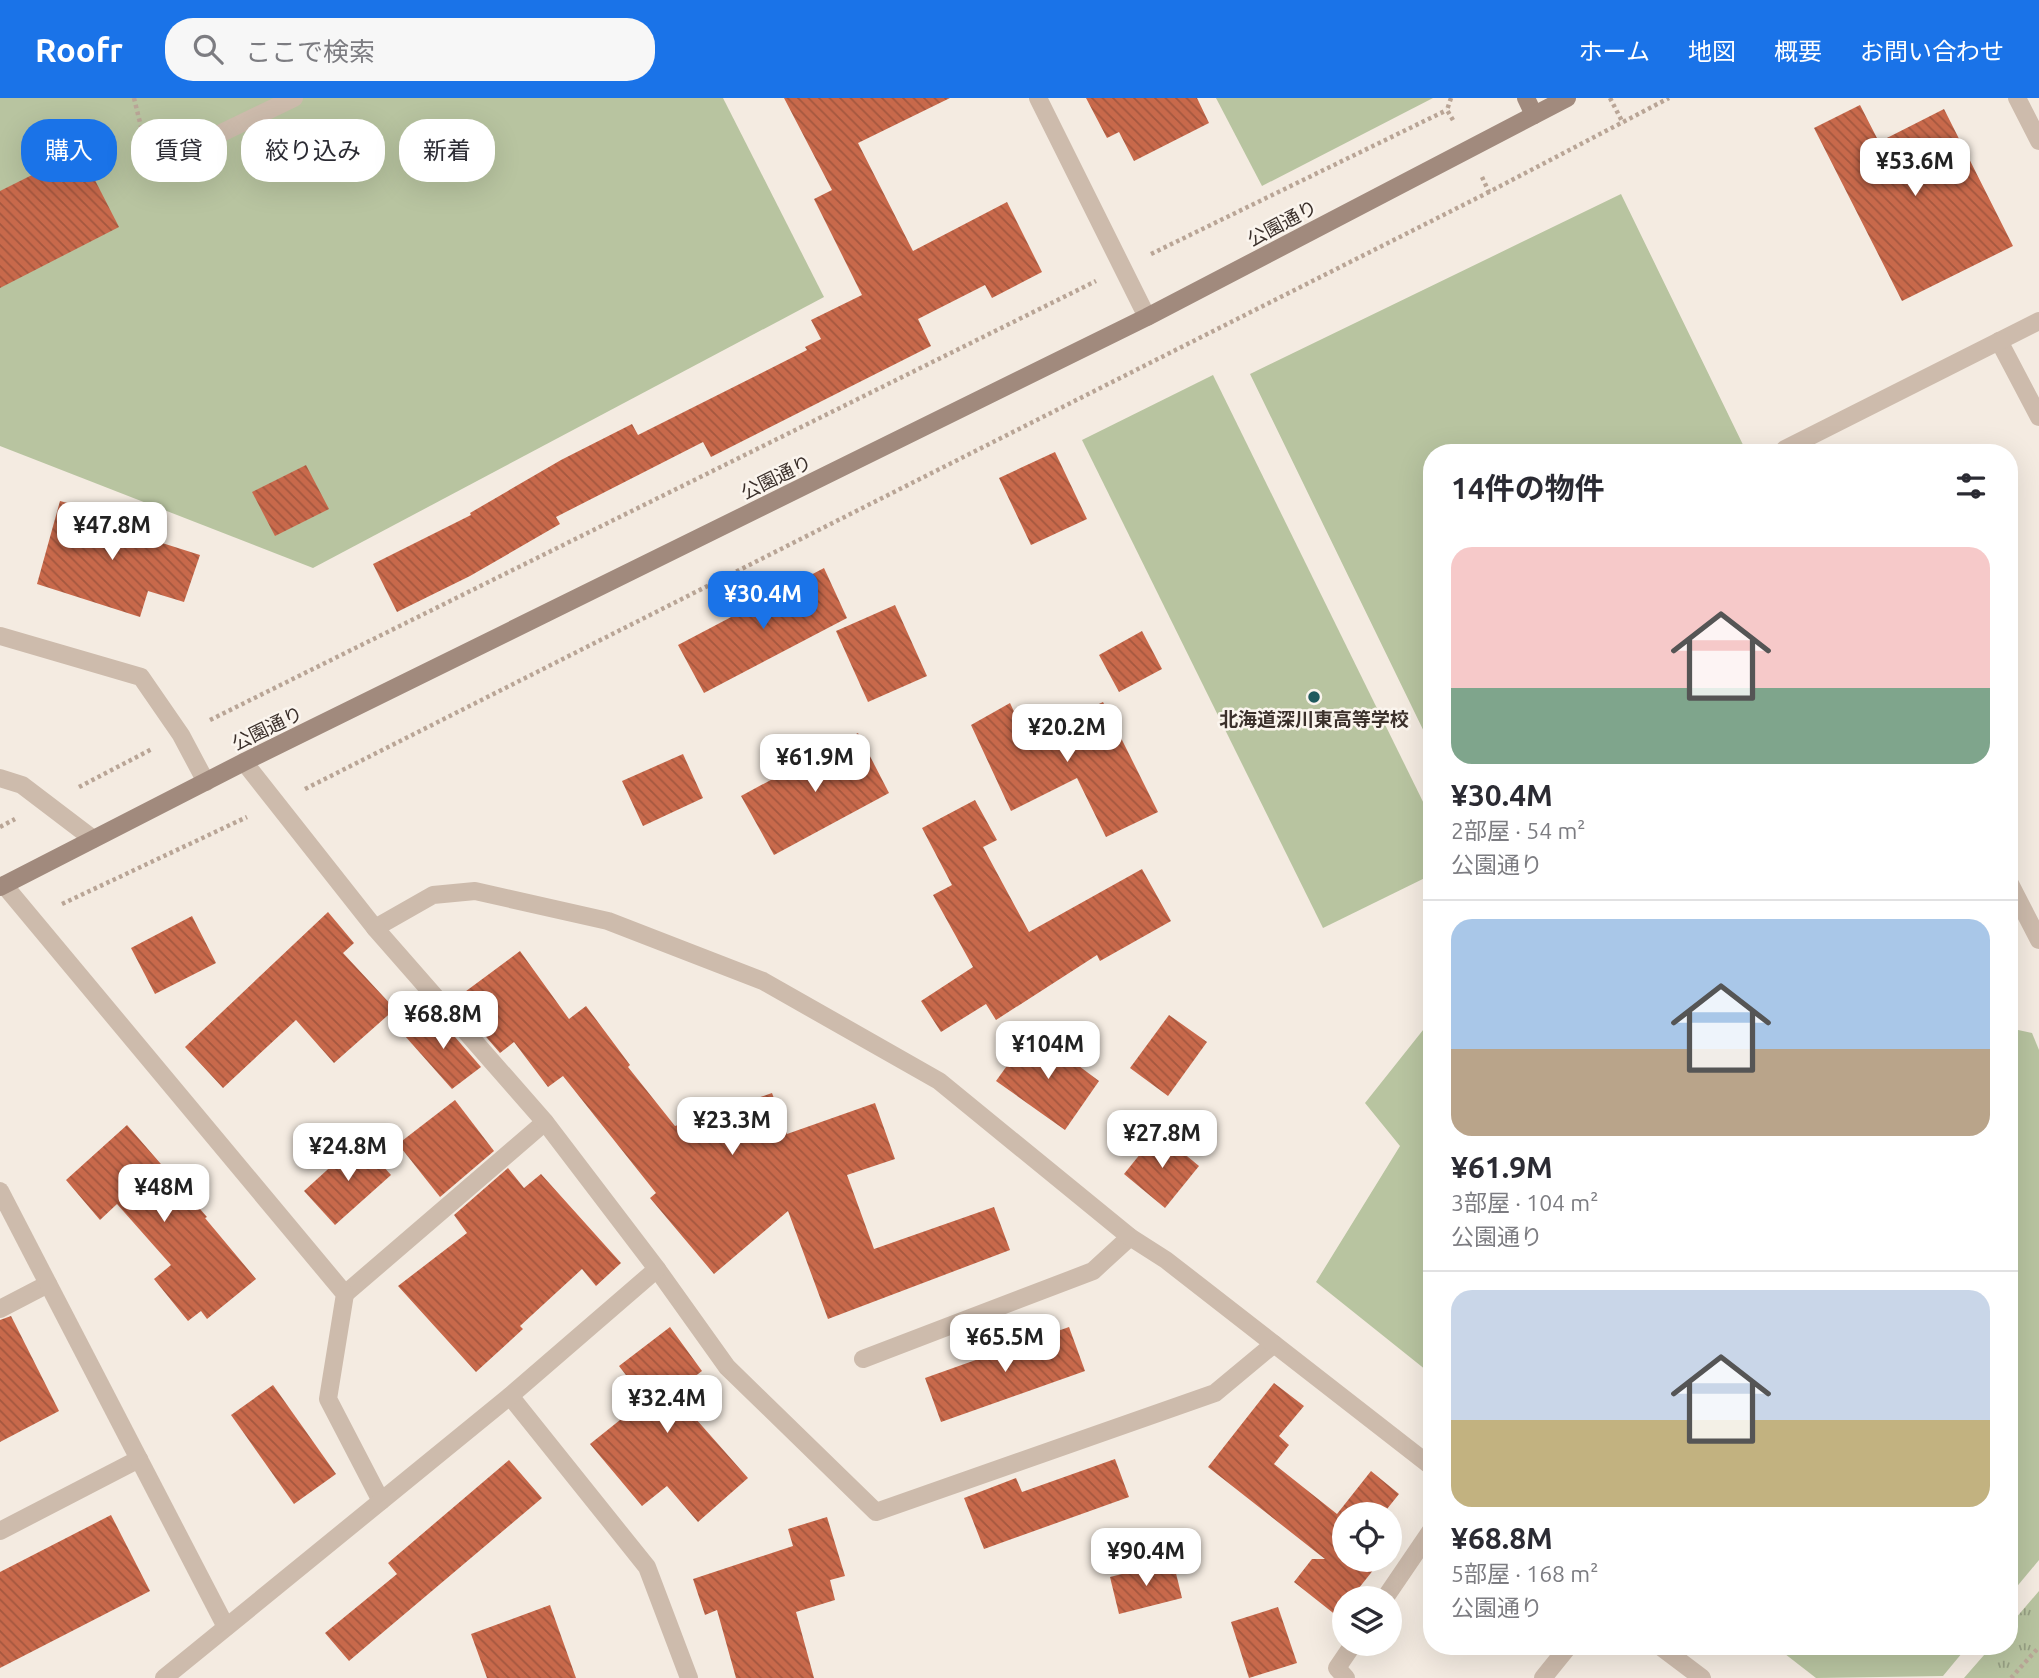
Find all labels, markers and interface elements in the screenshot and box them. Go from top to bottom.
search box [165,18,655,81]
icon: search [189,30,227,68]
text: Roofr [35,31,123,68]
text: ここで検索 [245,37,375,66]
text: ホーム [1579,38,1650,65]
text: 地図 [1688,38,1736,65]
text: 概要 [1774,38,1822,65]
text: お問い合わせ [1860,38,2004,65]
chip: 購入 [21,119,117,182]
chip: 賃貸 [131,119,227,182]
chip: 絞り込み [241,119,385,182]
chip: 新着 [399,119,495,182]
pin: ¥53.6M [1858,139,1972,198]
text: ¥53.6M [1876,148,1954,173]
street label: 公園通り [1243,195,1321,251]
street label: 公園通り [737,450,815,504]
icon: filters [1952,467,1990,505]
text: 14件の物件 [1451,471,1605,505]
pin: ¥47.8M [55,503,169,562]
text: ¥47.8M [73,512,151,537]
pin: ¥30.4M [706,572,820,631]
text: ¥30.4M [724,581,802,606]
icon: home [1658,593,1784,719]
marker: 北海道深川東高等学校 [1306,689,1322,705]
street label: 公園通り [228,701,306,755]
pin: ¥20.2M [1010,704,1124,764]
place label: 北海道深川東高等学校 [1219,708,1409,730]
text: ¥20.2M [1028,714,1106,739]
pin: ¥61.9M [758,734,872,794]
text: ¥61.9M [776,744,854,769]
text: ¥30.4M [1451,778,1553,812]
text: 2部屋 · 54 m² [1451,818,1585,843]
text: 公園通り [1451,852,1543,877]
icon: home [1658,965,1784,1091]
pin: ¥68.8M [386,992,500,1051]
text: ¥68.8M [404,1001,482,1026]
pin: ¥104M [999,1021,1097,1081]
text: ¥104M [1012,1031,1084,1056]
pin: ¥23.3M [675,1098,789,1157]
text: ¥23.3M [693,1107,771,1132]
pin: ¥27.8M [1105,1110,1219,1170]
text: ¥27.8M [1123,1120,1201,1145]
pin: ¥24.8M [291,1124,405,1183]
text: ¥24.8M [309,1133,387,1158]
text: ¥61.9M [1451,1150,1553,1184]
pin: ¥48M [123,1164,205,1224]
text: ¥48M [134,1174,194,1199]
text: 3部屋 · 104 m² [1451,1190,1598,1215]
text: 公園通り [1451,1224,1543,1249]
pin: ¥65.5M [948,1314,1062,1374]
text: ¥65.5M [966,1324,1044,1349]
icon: home [1658,1336,1784,1462]
pin: ¥32.4M [610,1376,724,1435]
text: ¥32.4M [628,1385,706,1410]
map controls [1332,1502,1402,1656]
button: locate [1332,1502,1402,1572]
text: ¥68.8M [1451,1521,1553,1555]
pin: ¥90.4M [1089,1528,1203,1588]
text: ¥90.4M [1107,1538,1185,1563]
text: 5部屋 · 168 m² [1451,1561,1598,1586]
button: layers [1332,1586,1402,1656]
text: 公園通り [1451,1595,1543,1620]

